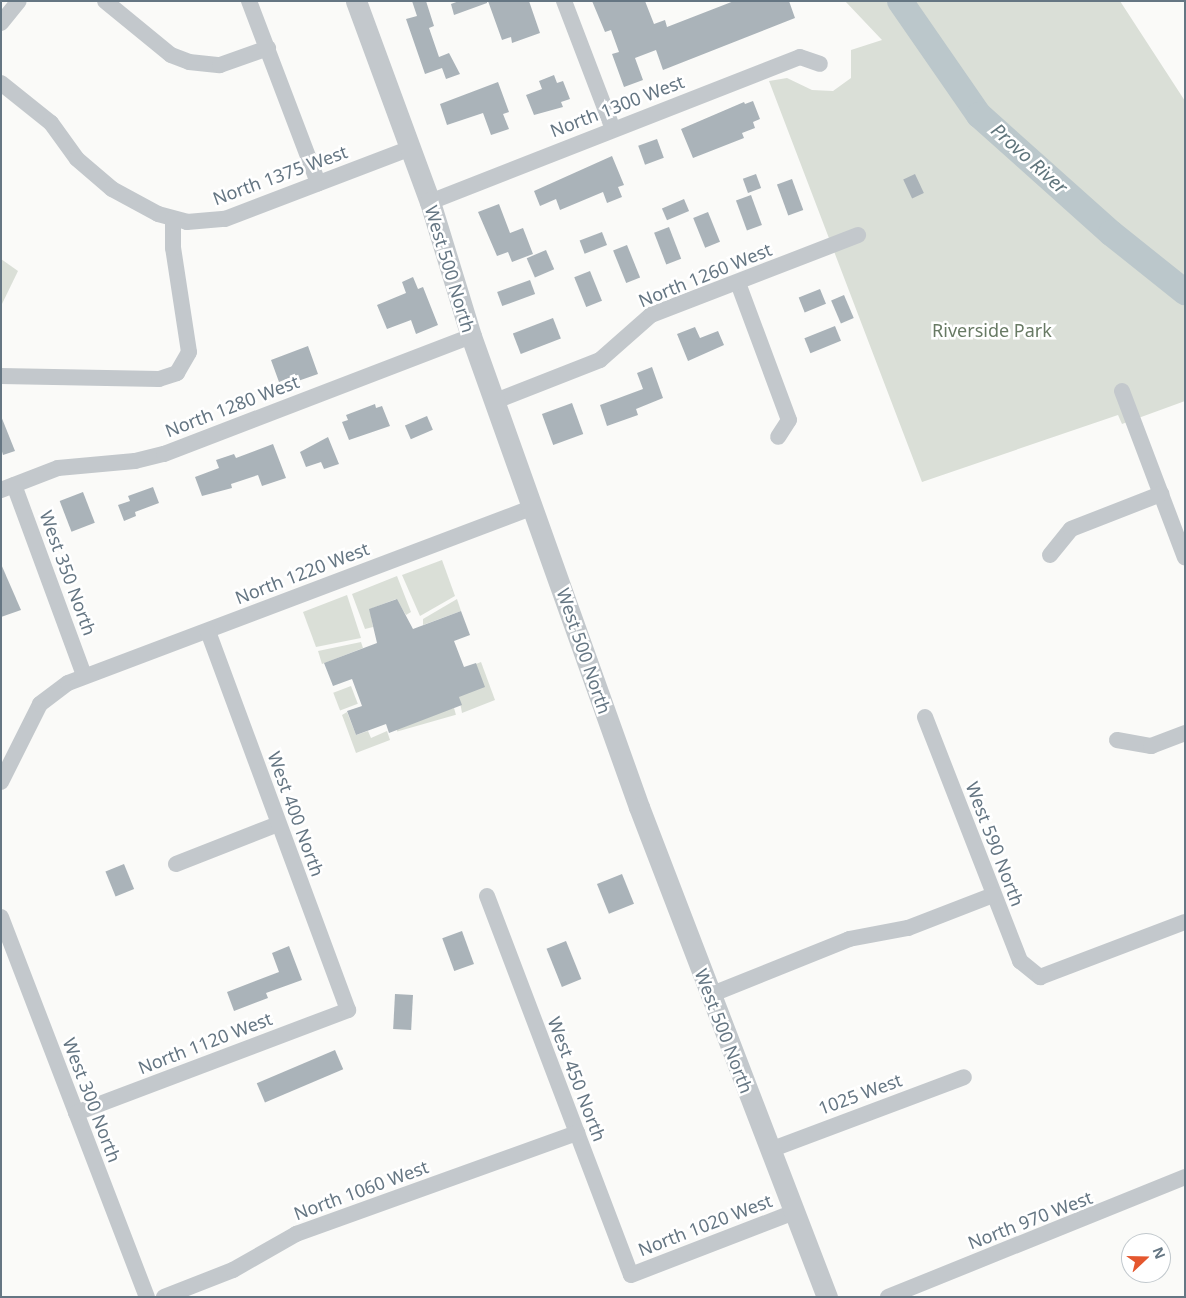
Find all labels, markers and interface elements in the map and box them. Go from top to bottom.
street label: North 1300 West [547,71,687,141]
water label: Provo River [986,119,1072,199]
street label: North 1375 West [210,141,350,209]
street label: West 500 North [420,203,480,335]
street label: North 1260 West [635,238,775,312]
park label: Riverside Park [932,319,1052,341]
street label: North 1280 West [162,371,302,441]
street label: West 350 North [35,508,101,638]
street label: North 1220 West [232,538,372,608]
street label: West 500 North [552,585,616,717]
street label: West 400 North [263,749,329,879]
street label: West 590 North [961,779,1029,909]
street label: West 500 North [690,966,758,1096]
street label: North 1120 West [135,1008,275,1078]
street label: West 450 North [543,1014,611,1144]
street label: West 300 North [58,1035,126,1165]
street label: 1025 West [815,1069,905,1119]
street label: North 1060 West [291,1156,431,1224]
street label: North 970 West [965,1186,1095,1254]
street label: North 1020 West [635,1190,775,1260]
north arrow [1121,1233,1171,1283]
text: N [1149,1244,1170,1262]

